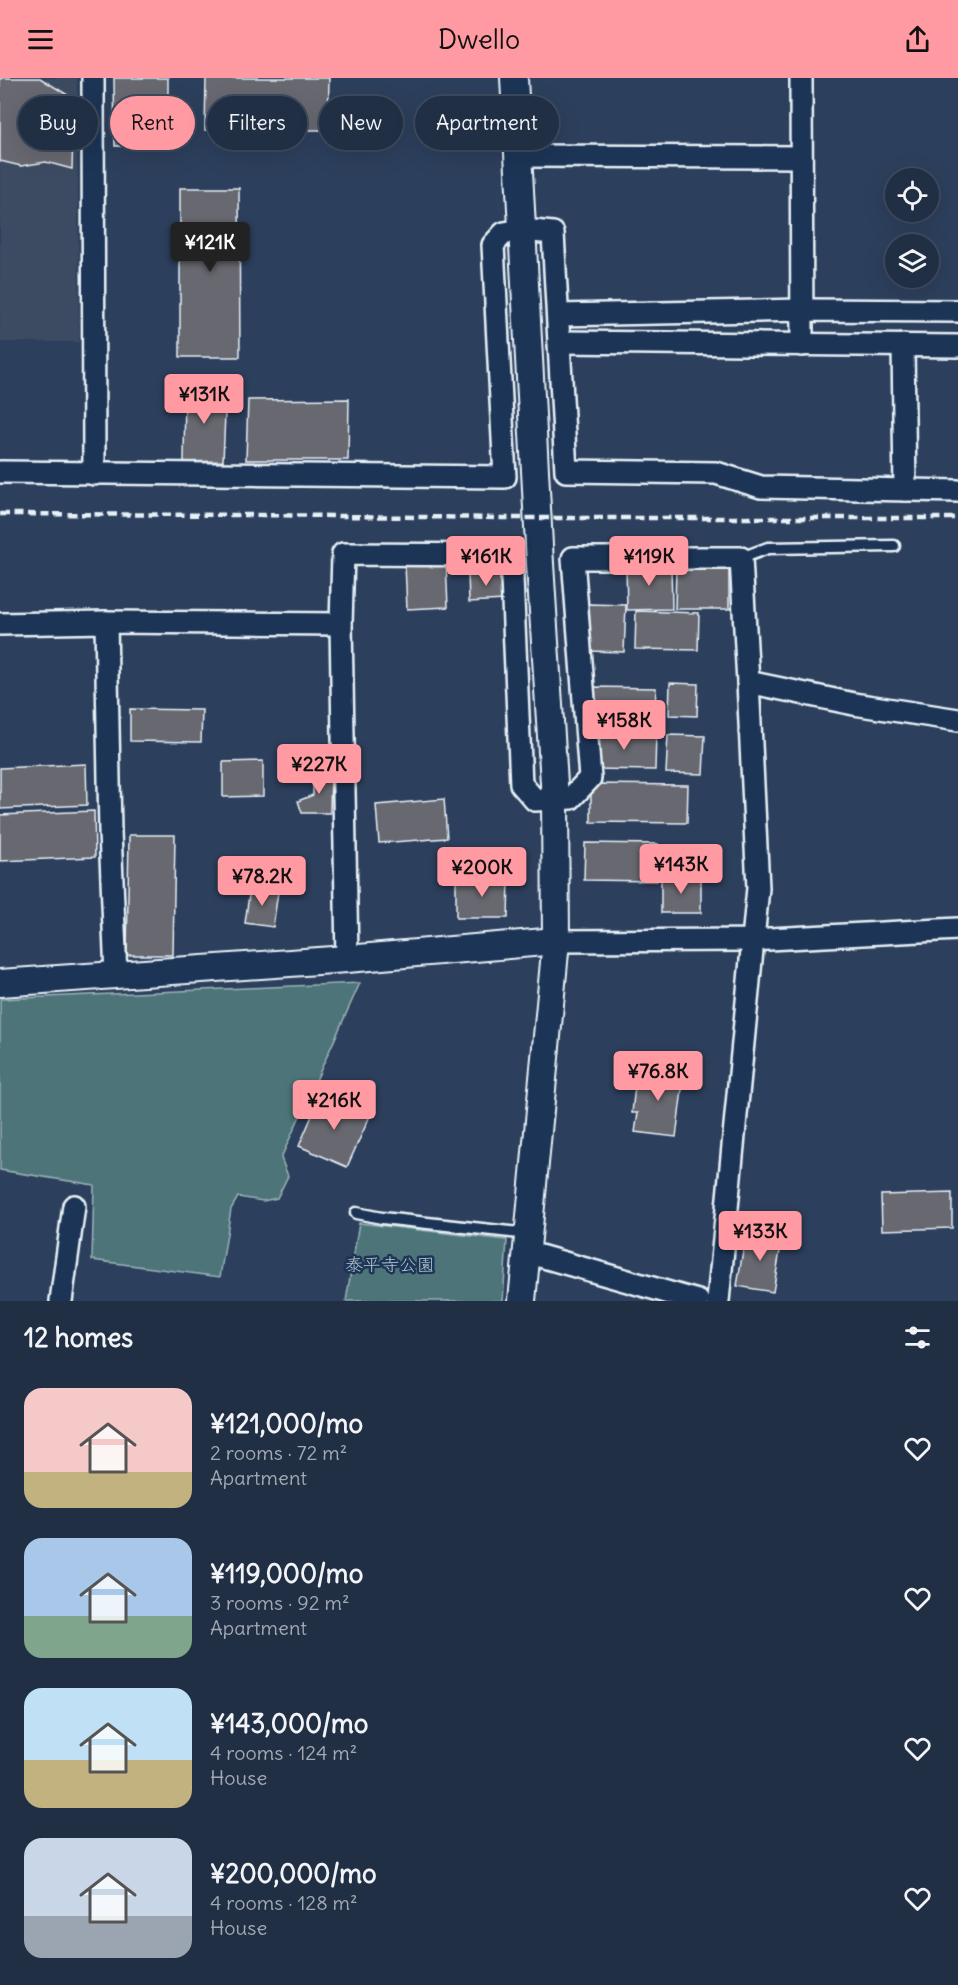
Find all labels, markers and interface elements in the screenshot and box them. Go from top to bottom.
text: Dwello [438,22,520,56]
icon: menu [24,23,57,56]
icon: share [901,23,934,56]
chip: Buy [18,96,98,150]
chip: Rent [110,96,195,150]
chip: Filters [207,96,307,150]
chip: New [319,96,403,150]
chip: Apartment [415,96,559,150]
map controls [885,168,939,288]
button: locate [885,168,939,222]
pin: ¥121K [168,222,252,273]
text: ¥121K [185,229,235,254]
button: layers [885,234,939,288]
pin: ¥131K [162,374,246,425]
text: ¥131K [178,381,230,406]
pin: ¥161K [444,536,528,587]
pin: ¥119K [607,536,691,587]
text: ¥161K [460,543,512,568]
text: ¥119K [623,543,675,568]
pin: ¥158K [582,700,666,751]
text: ¥158K [596,707,652,732]
pin: ¥227K [277,744,361,795]
text: ¥227K [291,751,347,776]
pin: ¥143K [639,844,723,895]
pin: ¥200K [440,847,524,898]
text: ¥143K [654,851,708,876]
text: ¥200K [451,854,513,879]
pin: ¥78.2K [213,856,311,907]
text: ¥78.2K [232,863,292,888]
pin: ¥76.8K [609,1051,707,1102]
text: ¥76.8K [628,1058,688,1083]
pin: ¥216K [292,1080,376,1131]
text: ¥216K [307,1087,361,1112]
pin: ¥133K [718,1211,802,1262]
text: ¥133K [733,1218,787,1243]
park label: 泰平寺公園 [345,1253,435,1276]
text: 12 homes [24,1321,133,1354]
icon: filters [901,1321,934,1354]
text: ¥121,000/mo [210,1407,363,1440]
icon: home [72,1412,144,1484]
icon: heart [901,1432,934,1465]
text: 2 rooms · 72 m² [210,1440,347,1465]
text: Apartment [210,1465,307,1490]
text: ¥119,000/mo [210,1557,363,1590]
icon: home [72,1562,144,1634]
icon: heart [901,1582,934,1615]
text: 3 rooms · 92 m² [210,1590,349,1615]
text: Apartment [210,1615,307,1640]
text: ¥143,000/mo [210,1707,368,1740]
icon: home [72,1712,144,1784]
icon: heart [901,1732,934,1765]
text: 4 rooms · 124 m² [210,1740,357,1765]
text: House [210,1765,267,1790]
text: ¥200,000/mo [210,1857,377,1890]
icon: home [72,1862,144,1934]
icon: heart [901,1882,934,1915]
text: 4 rooms · 128 m² [210,1890,358,1915]
text: House [210,1915,267,1940]

